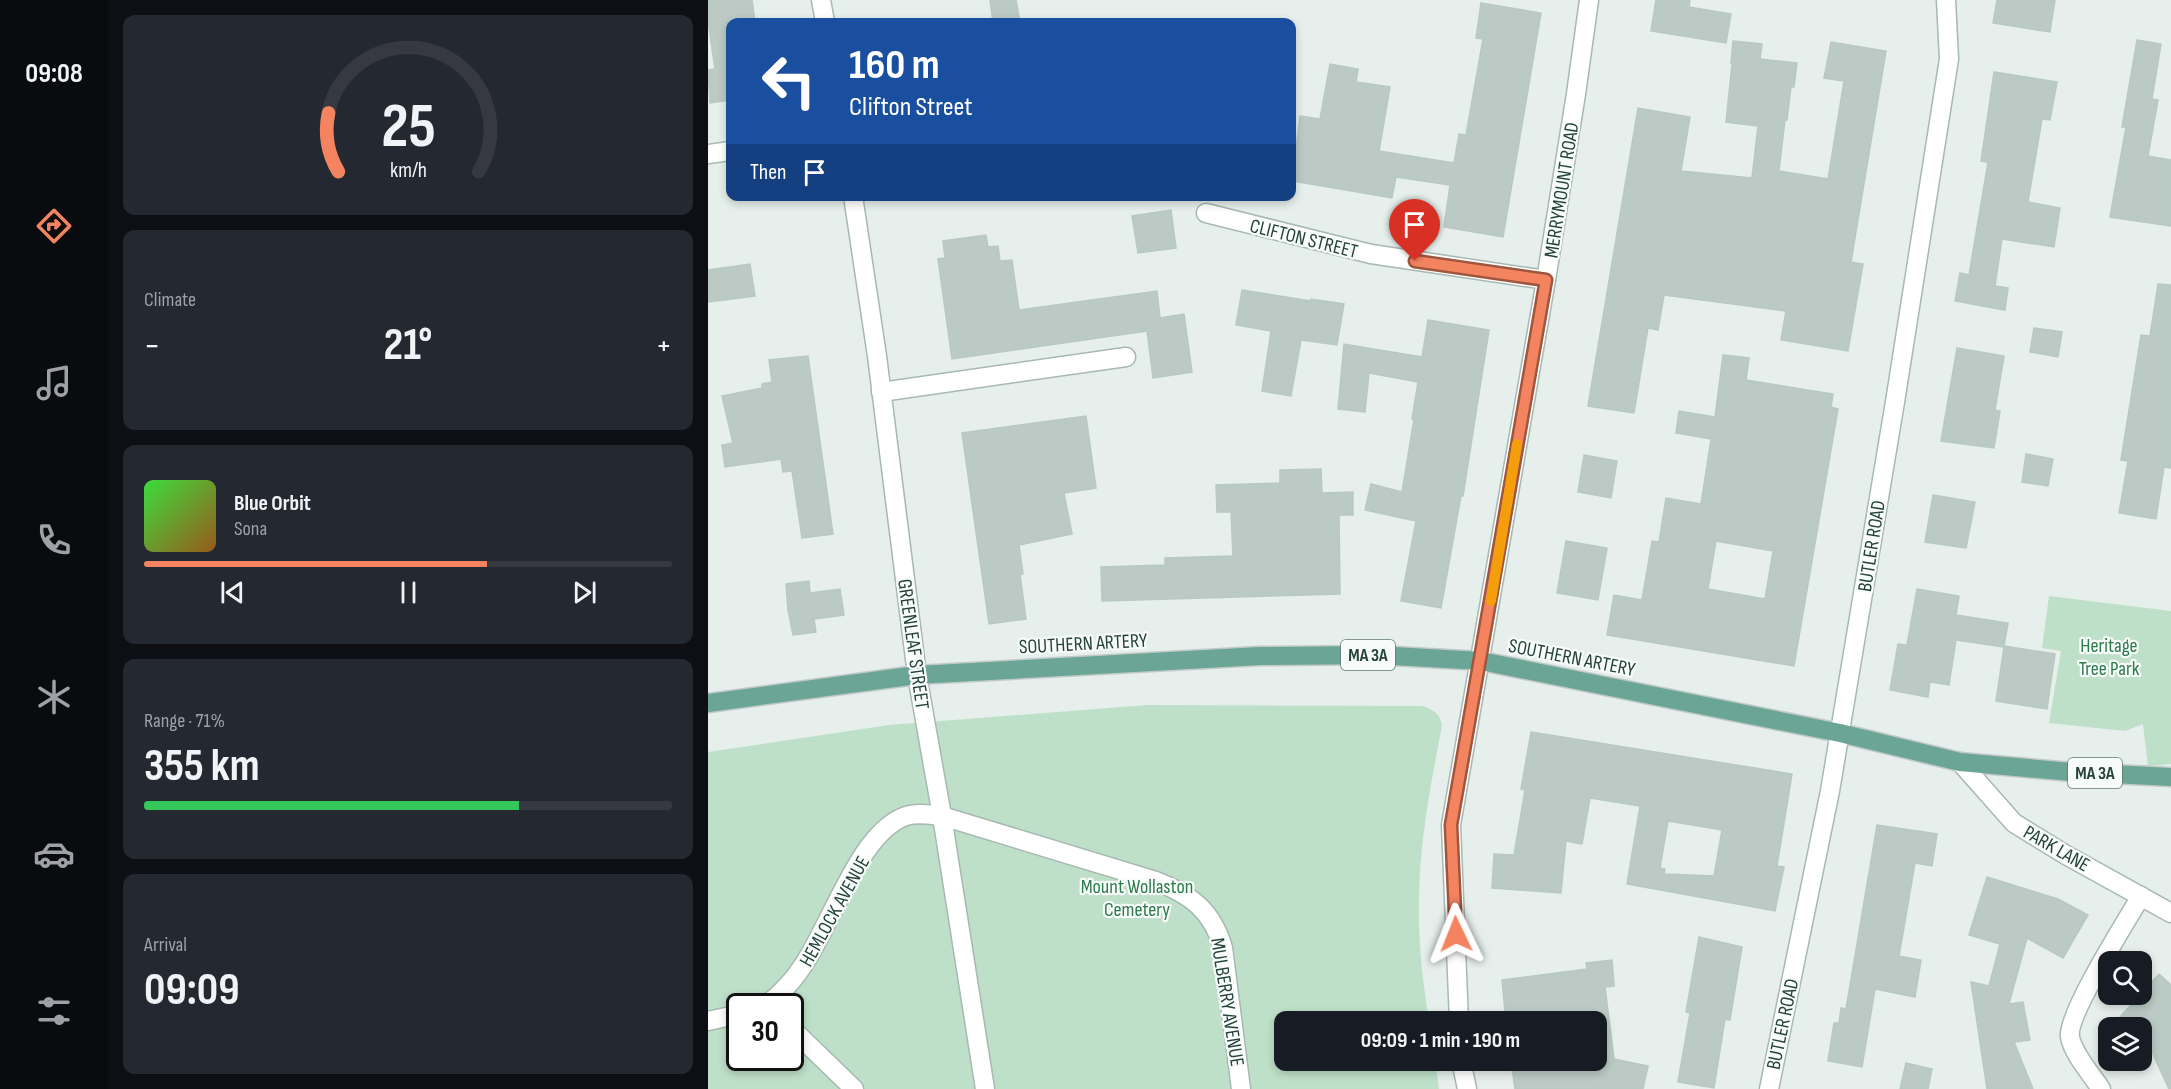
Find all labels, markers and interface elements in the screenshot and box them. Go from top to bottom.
text: 160 m [849,40,940,91]
icon: left [750,42,828,120]
text: 09:08 [25,58,83,90]
text: 25 [381,90,435,165]
text: Clifton Street [849,91,973,123]
street label: MERRYMOUNT ROAD [1539,121,1585,260]
icon: arrive [798,156,831,189]
text: km/h [389,158,427,183]
text: Then [750,159,786,186]
pin [1389,199,1440,261]
icon: directions [33,205,75,247]
icon: arrive [1398,208,1431,241]
street label: CLIFTON STREET [1247,214,1360,264]
text: Climate [144,288,196,312]
text: 21° [384,318,432,373]
text: − [144,326,160,366]
text: + [656,326,672,366]
icon: music [33,362,75,404]
text: Blue Orbit [234,490,311,517]
street label: BUTLER ROAD [1853,499,1891,594]
text: Sona [234,517,267,541]
icon: phone [33,519,75,561]
icon: previous [216,576,249,609]
icon: pause [392,576,425,609]
icon: next [568,576,601,609]
street label: GREENLEAF STREET [892,577,934,711]
street label: SOUTHERN ARTERY [1018,629,1149,659]
street label: SOUTHERN ARTERY [1506,634,1638,682]
park label: Heritage Tree Park [2079,634,2140,681]
road number: MA 3A [1341,640,1395,670]
icon: climate [33,676,75,718]
text: Range · 71% [144,709,225,733]
text: 355 km [144,739,260,794]
road number: MA 3A [2068,758,2122,788]
street label: PARK LANE [2019,820,2094,877]
icon: car [33,833,75,875]
street label: HEMLOCK AVENUE [795,852,875,971]
park label: Mount Wollaston Cemetery [1081,875,1193,922]
position arrow [1424,902,1488,966]
text: Arrival [144,933,187,957]
street label: MULBERRY AVENUE [1205,936,1249,1068]
map controls [2098,951,2152,1071]
button: search [2098,951,2152,1005]
text: 09:09 [144,963,240,1018]
street label: BUTLER ROAD [1762,977,1804,1072]
icon: filters [33,990,75,1032]
speed limit sign: 30 [726,993,804,1071]
button: layers [2098,1017,2152,1071]
text: 09:09 · 1 min · 190 m [1361,1027,1520,1054]

